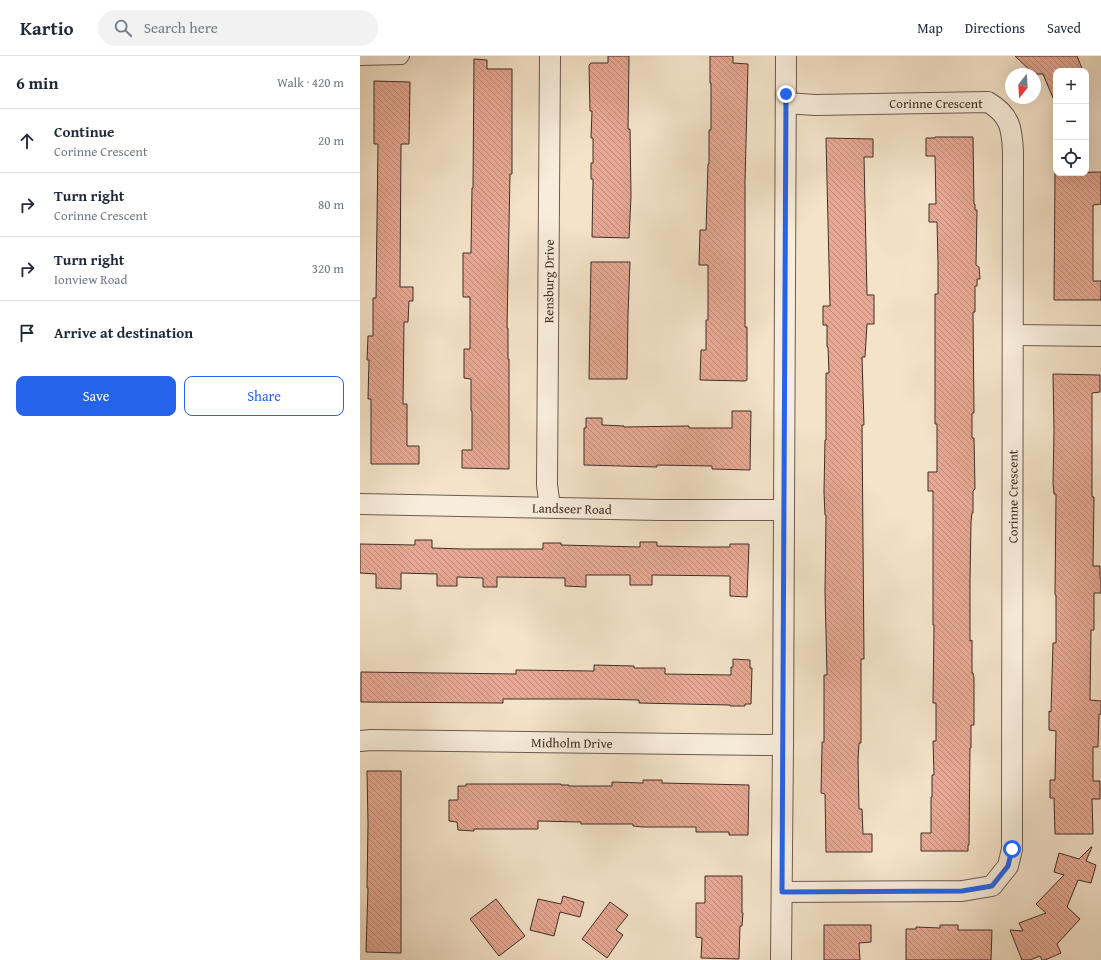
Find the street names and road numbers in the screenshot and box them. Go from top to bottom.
street label: Corinne Crescent [889,94,983,113]
street label: Rensburg Drive [539,239,558,323]
street label: Corinne Crescent [1003,449,1022,543]
street label: Landseer Road [532,498,612,519]
street label: Midholm Drive [531,733,613,753]

